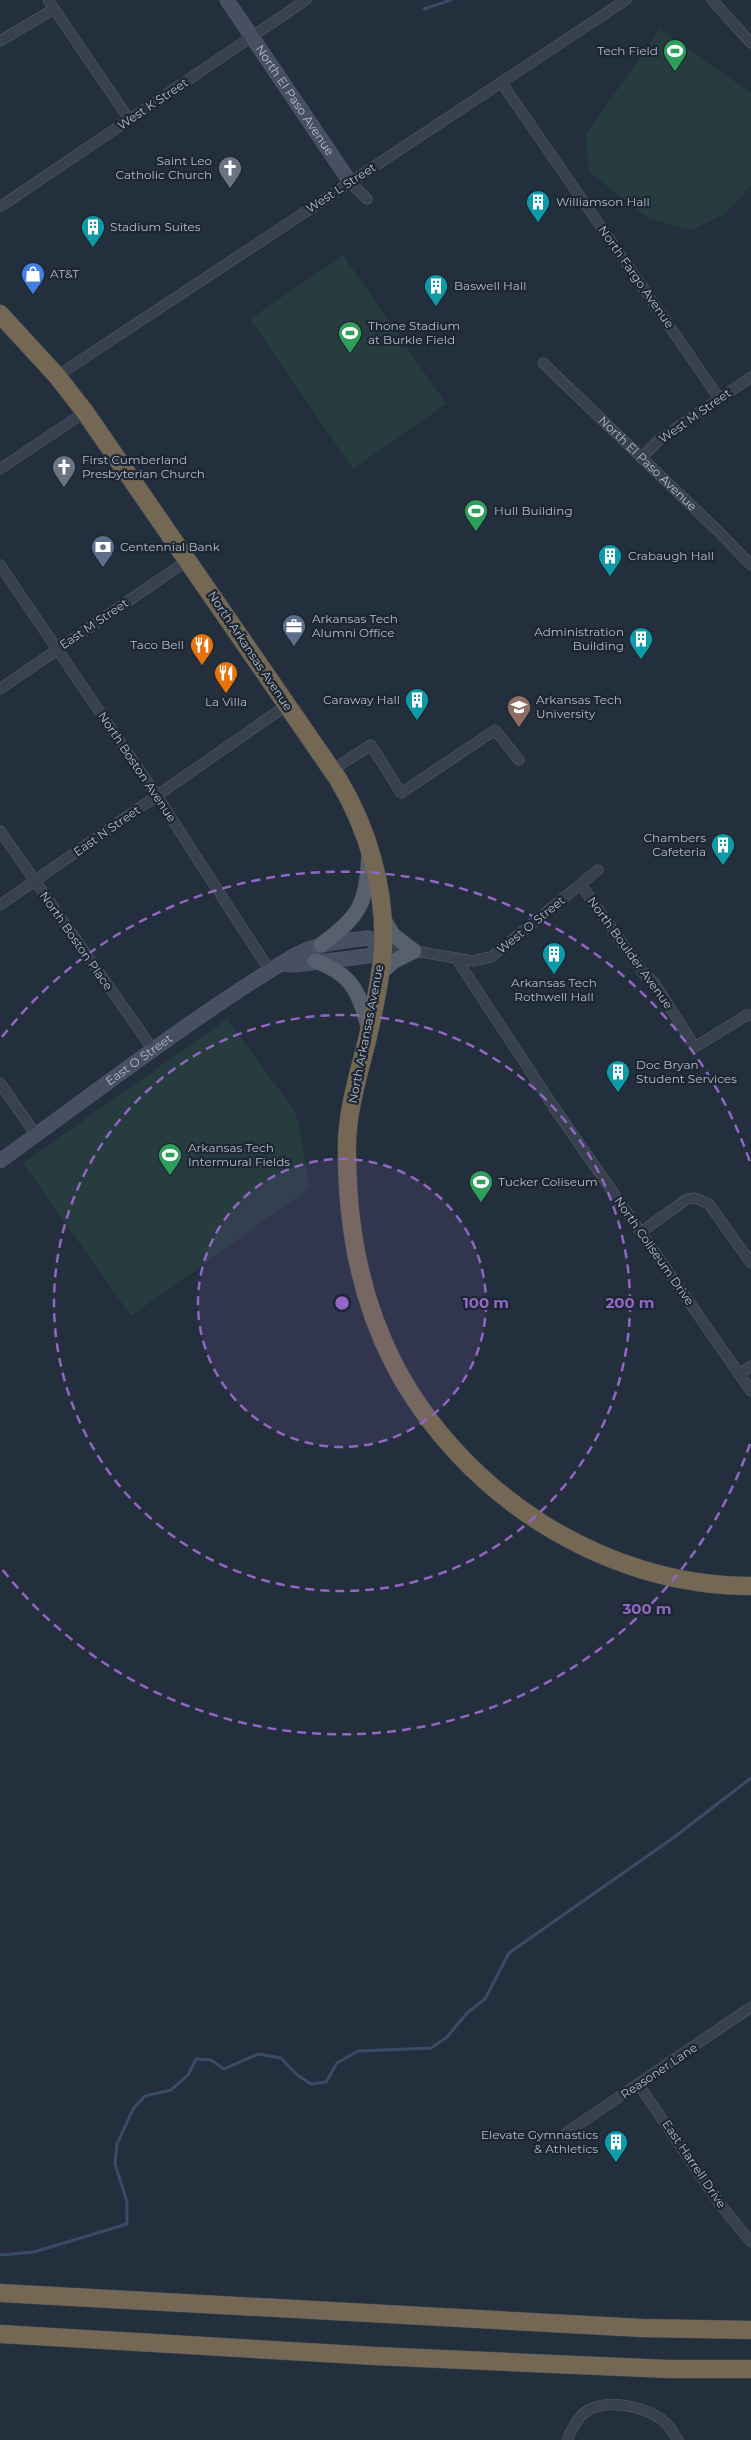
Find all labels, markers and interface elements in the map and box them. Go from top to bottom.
sports icon: Tech Field [662,38,688,72]
street label: North El Paso Avenue [252,42,338,158]
place label: Tech Field [597,43,658,58]
street label: West K Street [115,74,191,133]
place label: Saint Leo Catholic Church [116,153,212,182]
church icon: Saint Leo Catholic Church [217,155,243,189]
street label: West L Street [303,159,379,216]
building icon: Williamson Hall [525,189,551,223]
place label: Williamson Hall [556,194,650,209]
building icon: Stadium Suites [80,214,106,248]
place label: Stadium Suites [110,219,201,234]
street label: North Fargo Avenue [595,223,677,331]
shop icon: AT&T [20,261,46,295]
place label: AT&T [50,266,79,281]
building icon: Baswell Hall [423,273,449,307]
place label: Baswell Hall [454,278,526,293]
place label: Thone Stadium at Burkle Field [368,318,460,347]
sports icon: Thone Stadium at Burkle Field [337,320,363,354]
street label: West M Street [656,385,734,446]
street label: North El Paso Avenue [596,413,700,514]
place label: First Cumberland Presbyterian Church [82,452,205,481]
church icon: First Cumberland Presbyterian Church [51,454,77,488]
sports icon: Hull Building [463,498,489,532]
place label: Hull Building [494,503,573,518]
bank icon: Centennial Bank [90,534,116,568]
place label: Centennial Bank [120,539,221,554]
building icon: Crabaugh Hall [597,543,623,577]
place label: Crabaugh Hall [628,548,714,563]
street label: North Arkansas Avenue [205,588,296,713]
street label: East M Street [56,595,131,652]
place label: Arkansas Tech Alumni Office [312,611,398,640]
office icon: Arkansas Tech Alumni Office [281,613,307,647]
place label: Administration Building [534,624,624,653]
building icon: Administration Building [628,626,654,660]
restaurant icon: Taco Bell [189,632,215,666]
place label: Taco Bell [130,637,184,652]
restaurant icon: La Villa [213,660,239,694]
building icon: Caraway Hall [404,687,430,721]
place label: Caraway Hall [323,692,400,707]
place label: Arkansas Tech University [536,692,622,721]
place label: La Villa [205,694,247,709]
school or university icon: Arkansas Tech University [506,694,532,728]
street label: North Boston Avenue [95,709,180,825]
street label: East N Street [70,802,143,859]
place label: Chambers Cafeteria [644,830,706,859]
building icon: Chambers Cafeteria [710,832,736,866]
street label: North Boston Place [37,888,116,993]
street label: West O Street [494,893,568,957]
street label: North Boulder Avenue [585,894,676,1012]
building icon: Arkansas Tech Rothwell Hall [541,941,567,975]
street label: North Arkansas Avenue [345,963,386,1105]
place label: Arkansas Tech Rothwell Hall [511,975,597,1004]
street label: East O Street [102,1030,175,1088]
place label: Doc Bryan Student Services [636,1057,737,1086]
building icon: Doc Bryan Student Services [605,1059,631,1093]
place label: Arkansas Tech Intermural Fields [188,1140,290,1169]
sports icon: Arkansas Tech Intermural Fields [157,1142,183,1176]
sports icon: Tucker Coliseum [468,1169,494,1203]
place label: Tucker Coliseum [498,1174,598,1189]
street label: North Coliseum Drive [611,1194,698,1308]
text: 100 m [463,1293,509,1312]
text: 200 m [605,1293,655,1312]
centre of rings [333,1294,351,1312]
text: 300 m [621,1599,672,1618]
street label: Reasoner Lane [618,2039,700,2102]
street label: East Harrell Drive [659,2117,730,2211]
place label: Elevate Gymnastics & Athletics [481,2127,598,2156]
building icon: Elevate Gymnastics & Athletics [603,2129,629,2163]

